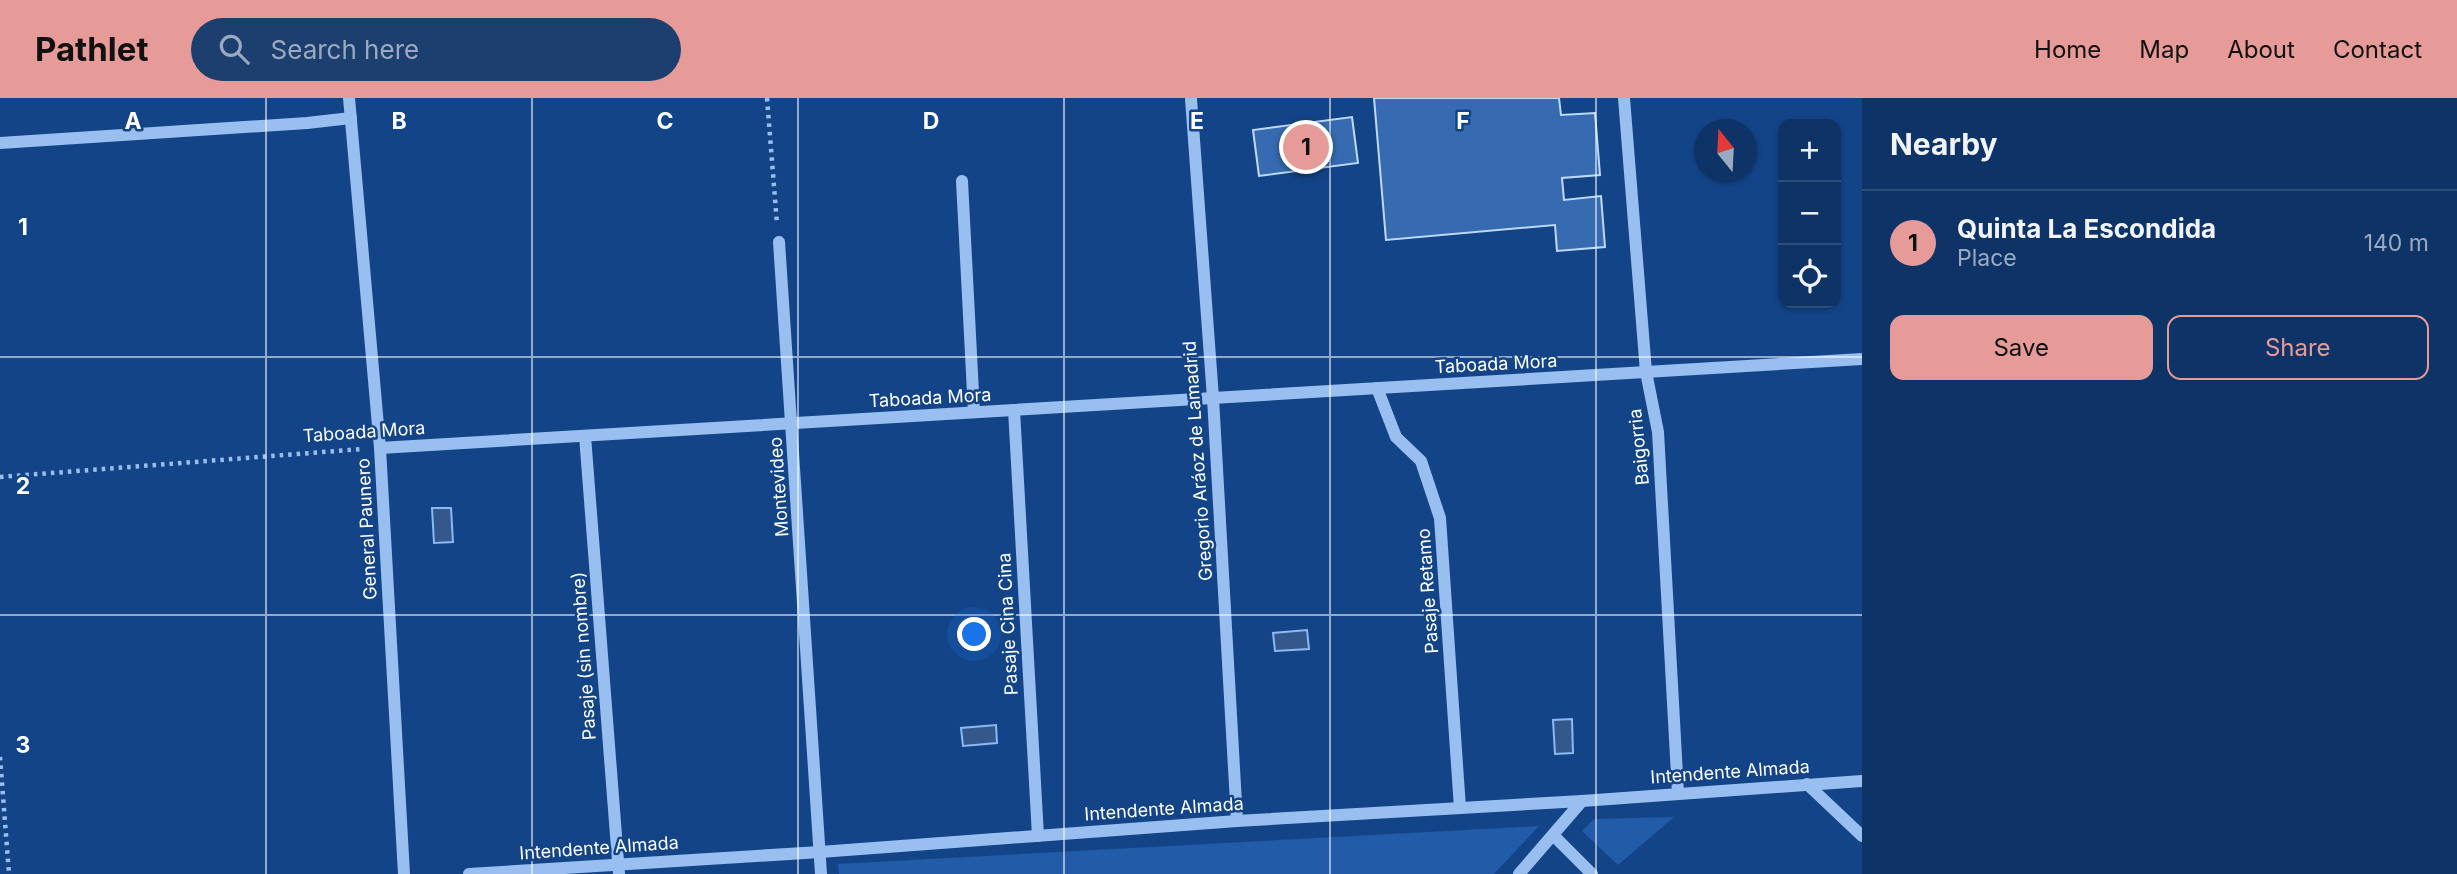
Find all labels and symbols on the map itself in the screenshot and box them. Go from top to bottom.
text: A [124,107,142,135]
text: B [391,107,407,135]
text: C [656,107,674,135]
text: D [923,107,939,135]
text: E [1190,107,1204,135]
text: F [1456,107,1470,135]
north arrow [1694,119,1757,182]
pin: 1 [1283,121,1329,173]
text: 1 [18,213,28,241]
street label: Gregorio Aráoz de Lamadrid [1179,340,1216,582]
street label: Taboada Mora [1434,350,1558,377]
street label: Taboada Mora [868,384,992,411]
street label: Baigorria [1624,408,1653,486]
street label: Taboada Mora [302,417,426,446]
street label: Montevideo [765,436,792,538]
street label: General Paunero [352,458,381,600]
text: 2 [16,472,30,500]
street label: Pasaje Retamo [1413,528,1442,654]
street label: Pasaje Cina Cina [993,552,1022,696]
street label: Pasaje (sin nombre) [567,571,600,741]
your location [957,617,991,651]
text: 3 [16,731,30,759]
street label: Intendente Almada [1650,755,1810,788]
street label: Intendente Almada [1084,792,1244,825]
street label: Intendente Almada [519,831,679,864]

